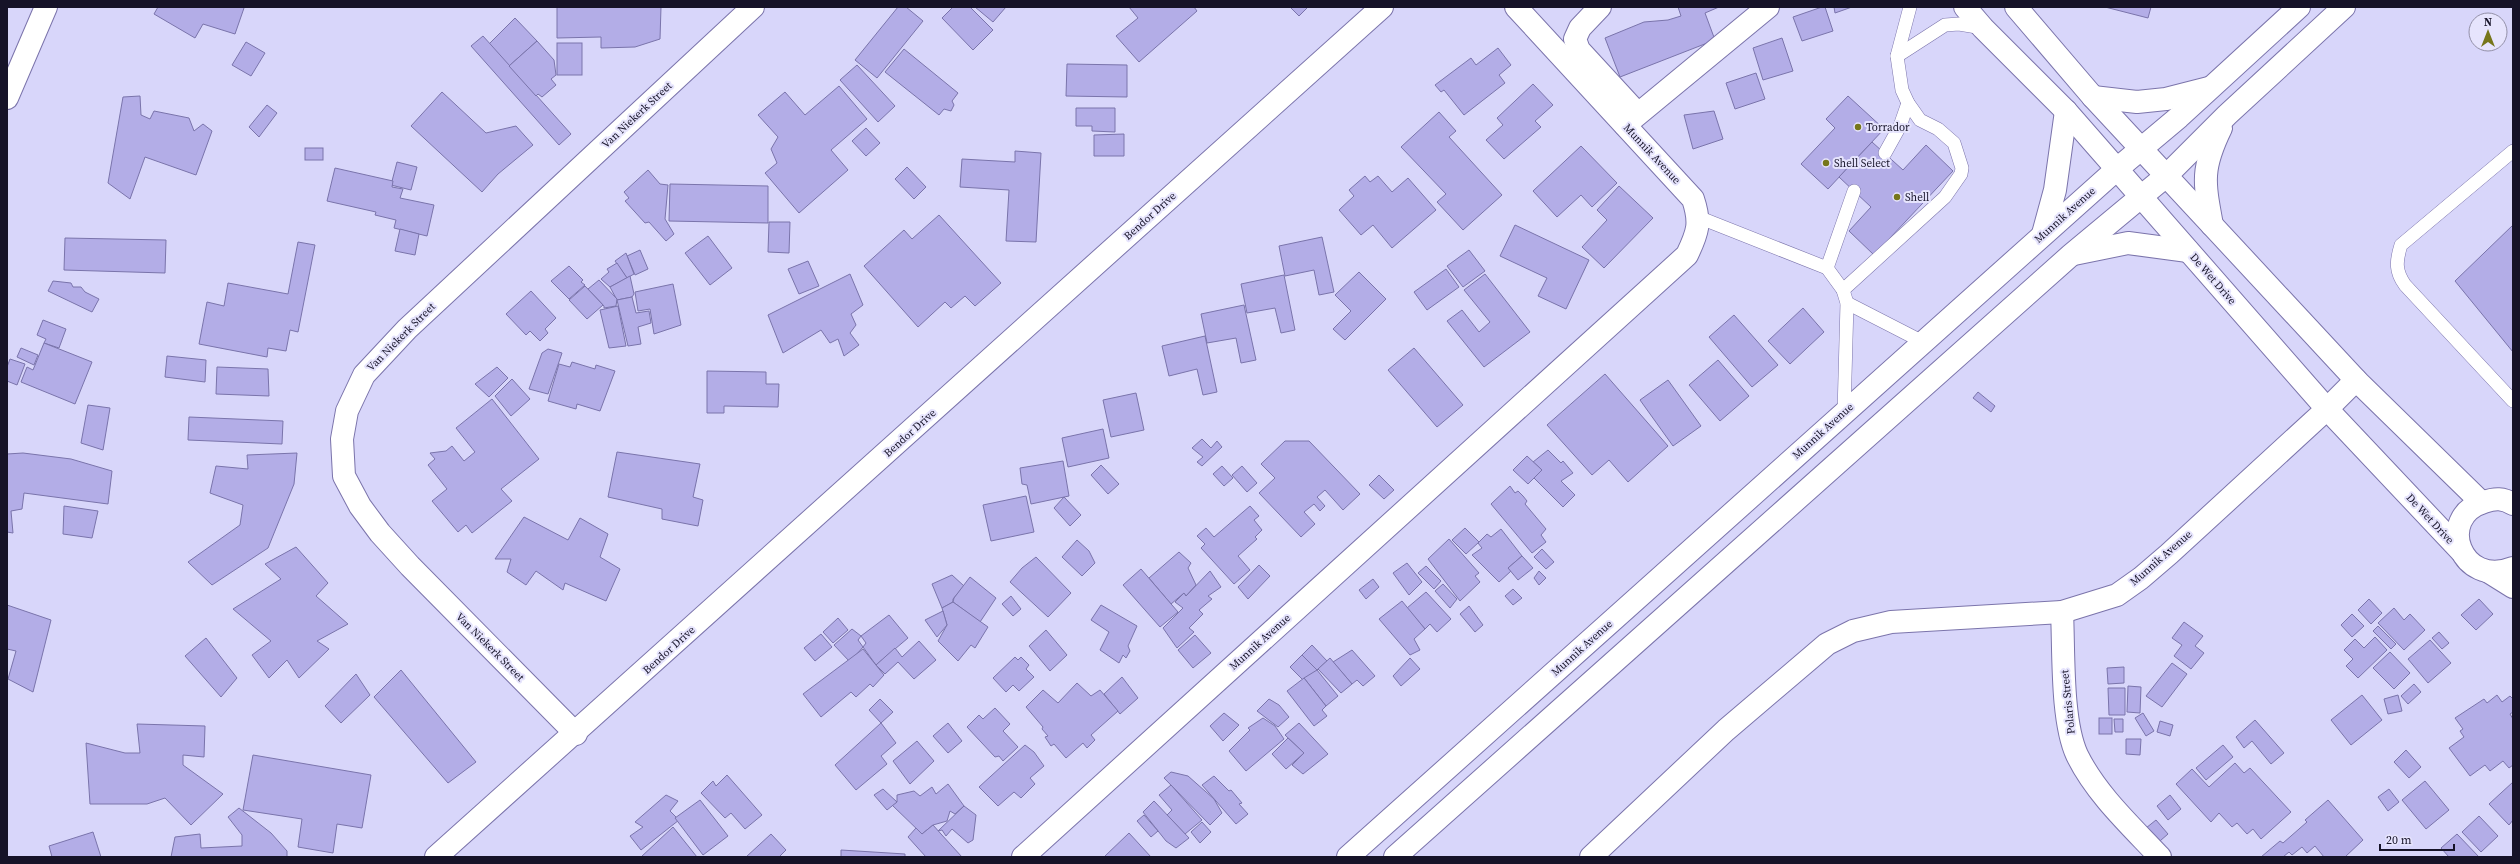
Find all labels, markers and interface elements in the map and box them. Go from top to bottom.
north arrow [2468,12,2508,52]
text: N [2484,15,2492,30]
street label: Van Niekerk Street [599,78,676,152]
place label: Torrador [1866,120,1910,135]
street label: Munnik Avenue [1620,121,1684,188]
marker: Torrador [1853,122,1863,132]
place label: Shell Select [1834,156,1890,171]
marker: Shell Select [1821,158,1831,168]
street label: Munnik Avenue [2031,183,2099,246]
street label: Bendor Drive [1121,188,1180,243]
place label: Shell [1905,190,1929,205]
marker: Shell [1892,192,1902,202]
street label: De Wet Drive [2186,250,2240,308]
street label: Van Niekerk Street [363,299,439,375]
street label: Munnik Avenue [1789,399,1857,462]
street label: Bendor Drive [881,405,940,460]
street label: De Wet Drive [2403,491,2457,548]
street label: Munnik Avenue [2127,527,2195,589]
street label: Van Niekerk Street [452,609,528,685]
street label: Munnik Avenue [1226,610,1294,673]
street label: Munnik Avenue [1548,616,1616,679]
street label: Bendor Drive [640,622,699,677]
street label: Polaris Street [2057,669,2079,735]
scale bar [2380,826,2454,852]
text: 20 m [2386,832,2412,848]

